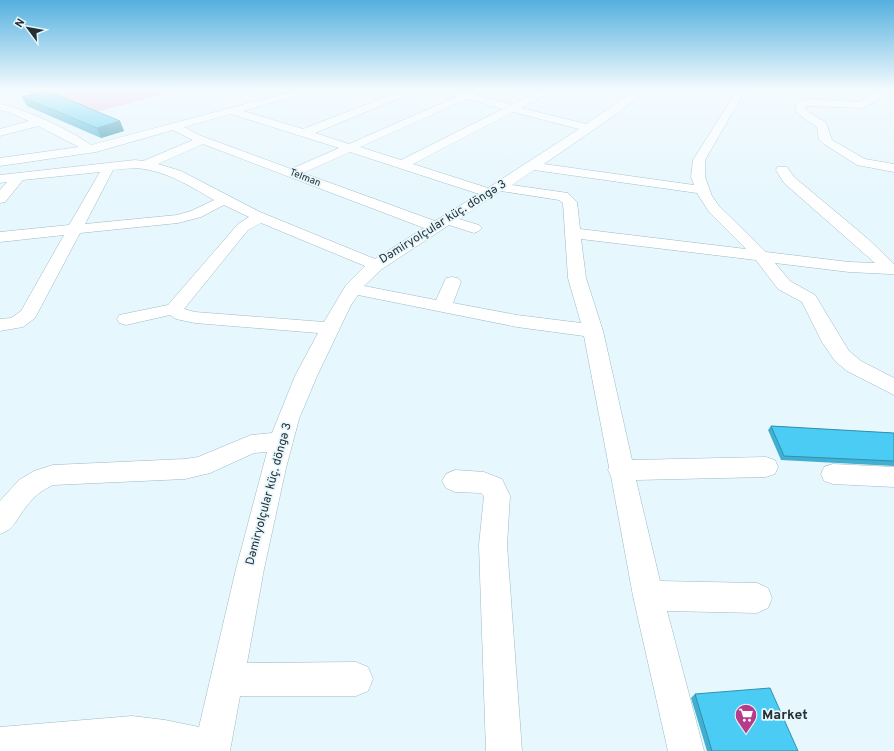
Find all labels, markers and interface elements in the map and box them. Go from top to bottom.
north arrow [8,8,48,48]
text: N [12,16,28,30]
street label: Telman [288,166,322,190]
street label: Dəmiryolçular küç. döngə 3 [376,176,510,268]
street label: Dəmiryolçular küç. döngə 3 [242,421,296,567]
supermarket icon: Market [733,702,759,735]
place label: Market [762,707,808,724]

